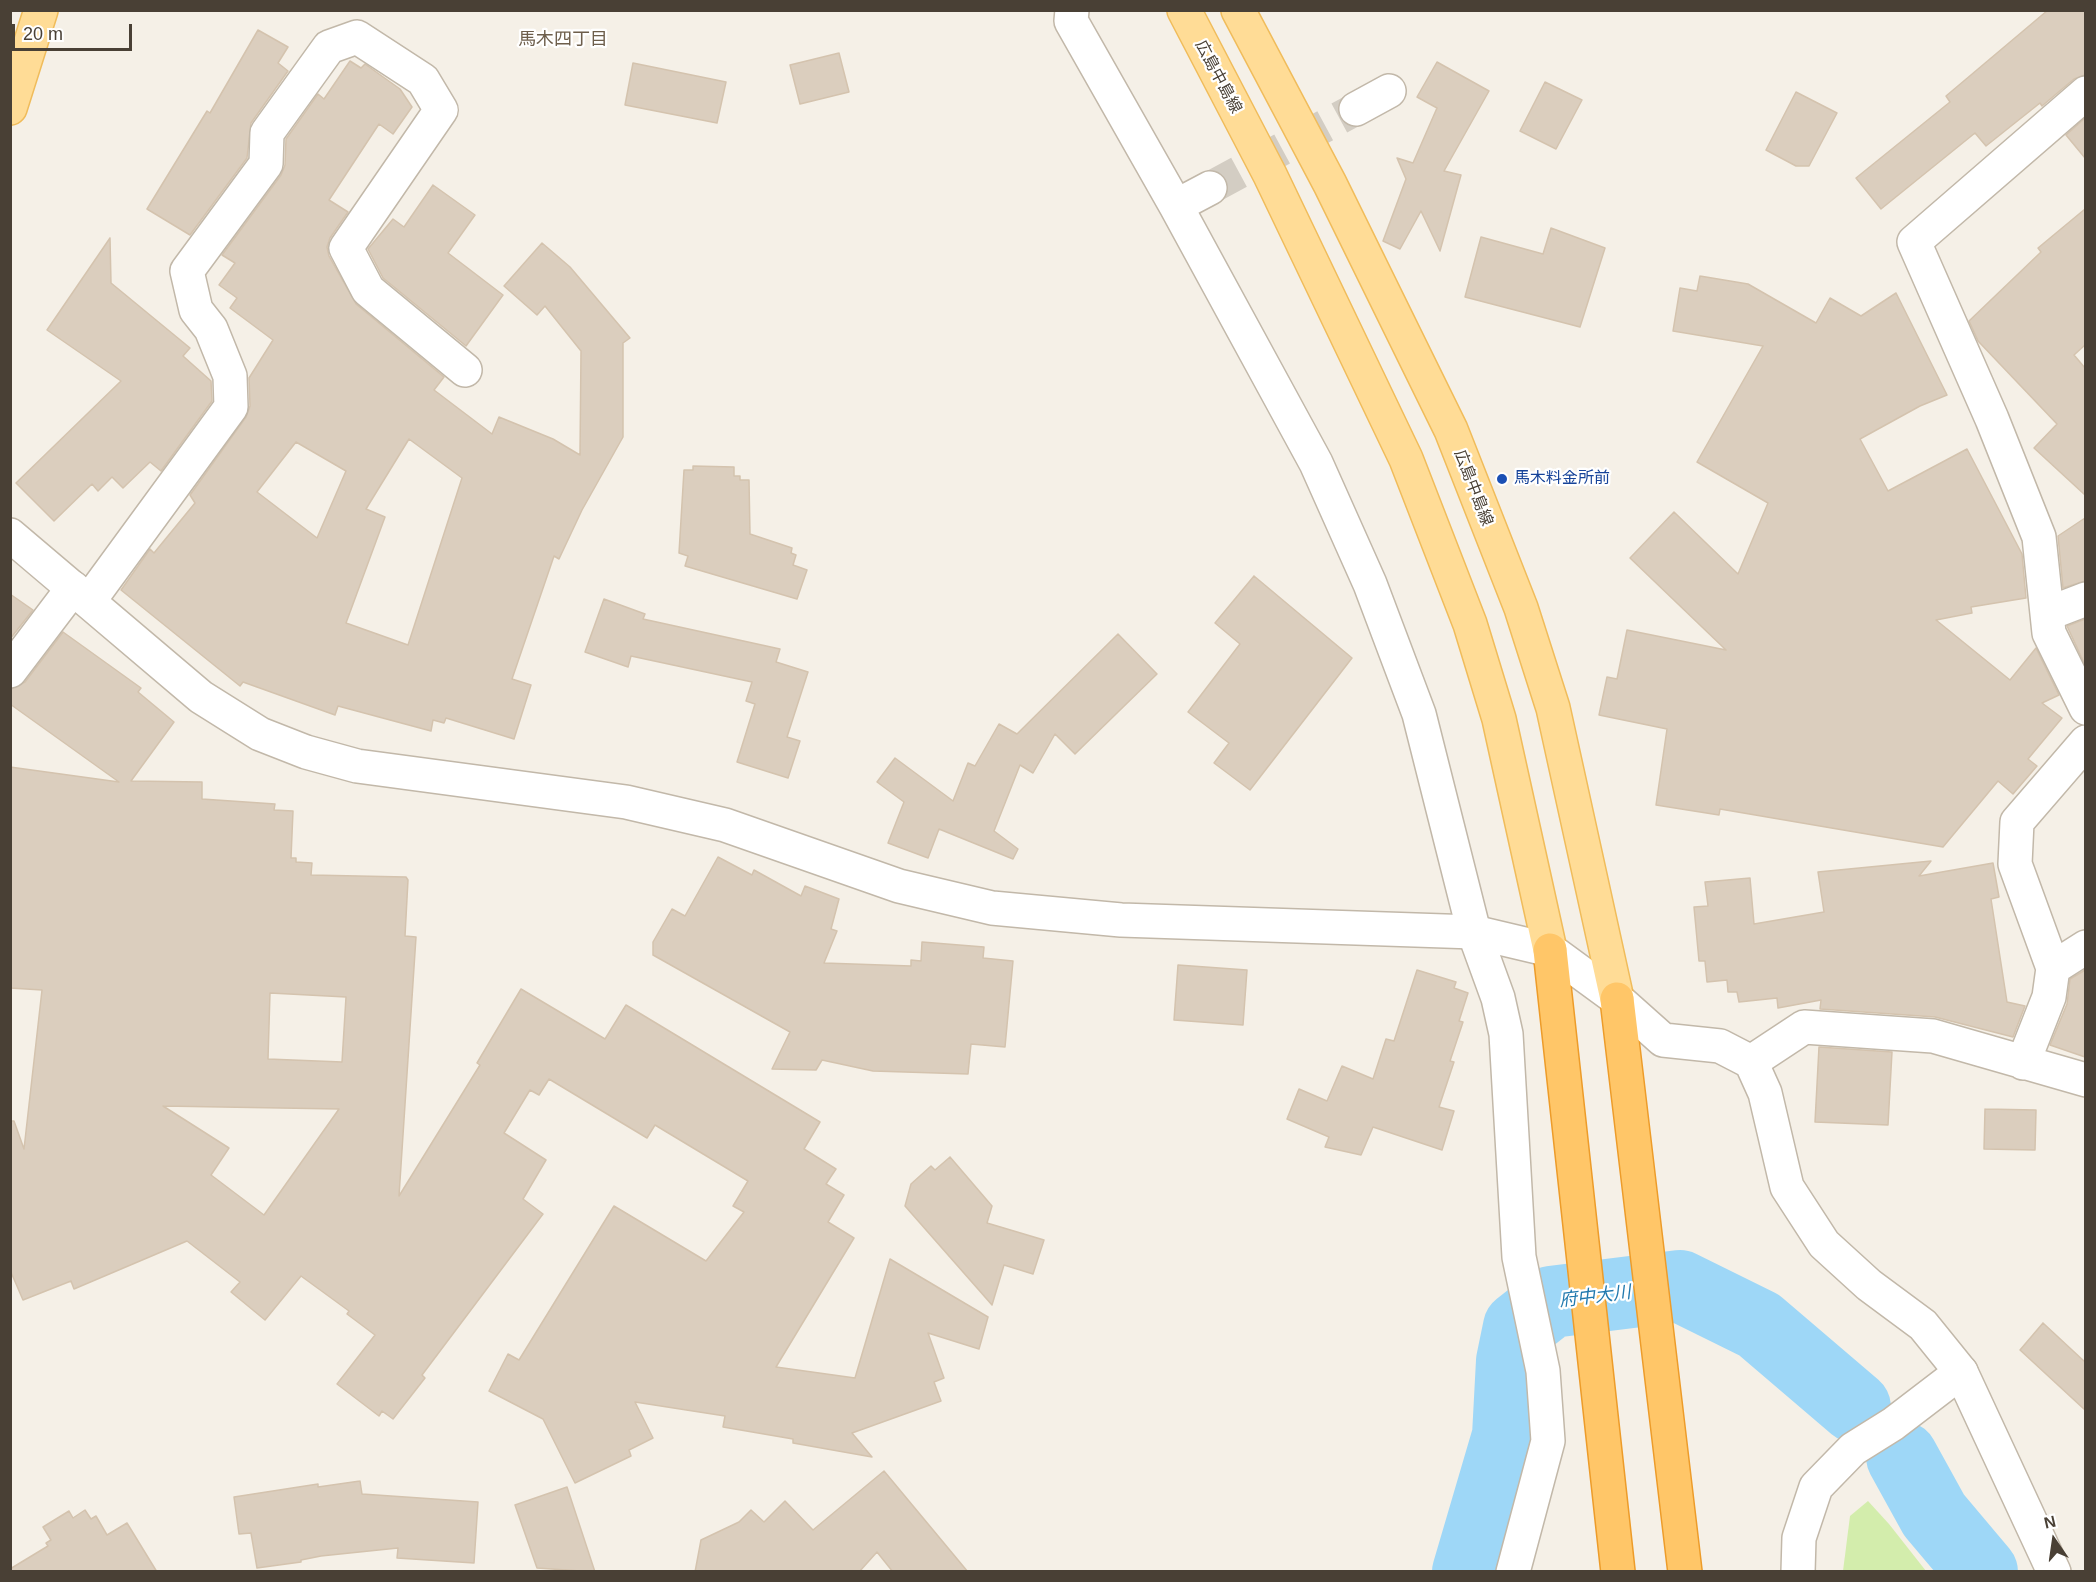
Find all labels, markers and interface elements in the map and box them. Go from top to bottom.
scale bar [15,12,135,50]
text: 20 m [23,24,63,44]
district label: 馬木四丁目 [518,29,608,51]
street label: 広島中島線 [1191,37,1245,117]
street label: 広島中島線 [1450,447,1496,529]
place label: 馬木料金所前 [1514,469,1610,489]
marker: 馬木料金所前 [1495,472,1509,486]
water label: 府中大川 [1558,1282,1632,1312]
north arrow [2024,1510,2084,1570]
text: N [2042,1512,2057,1532]

